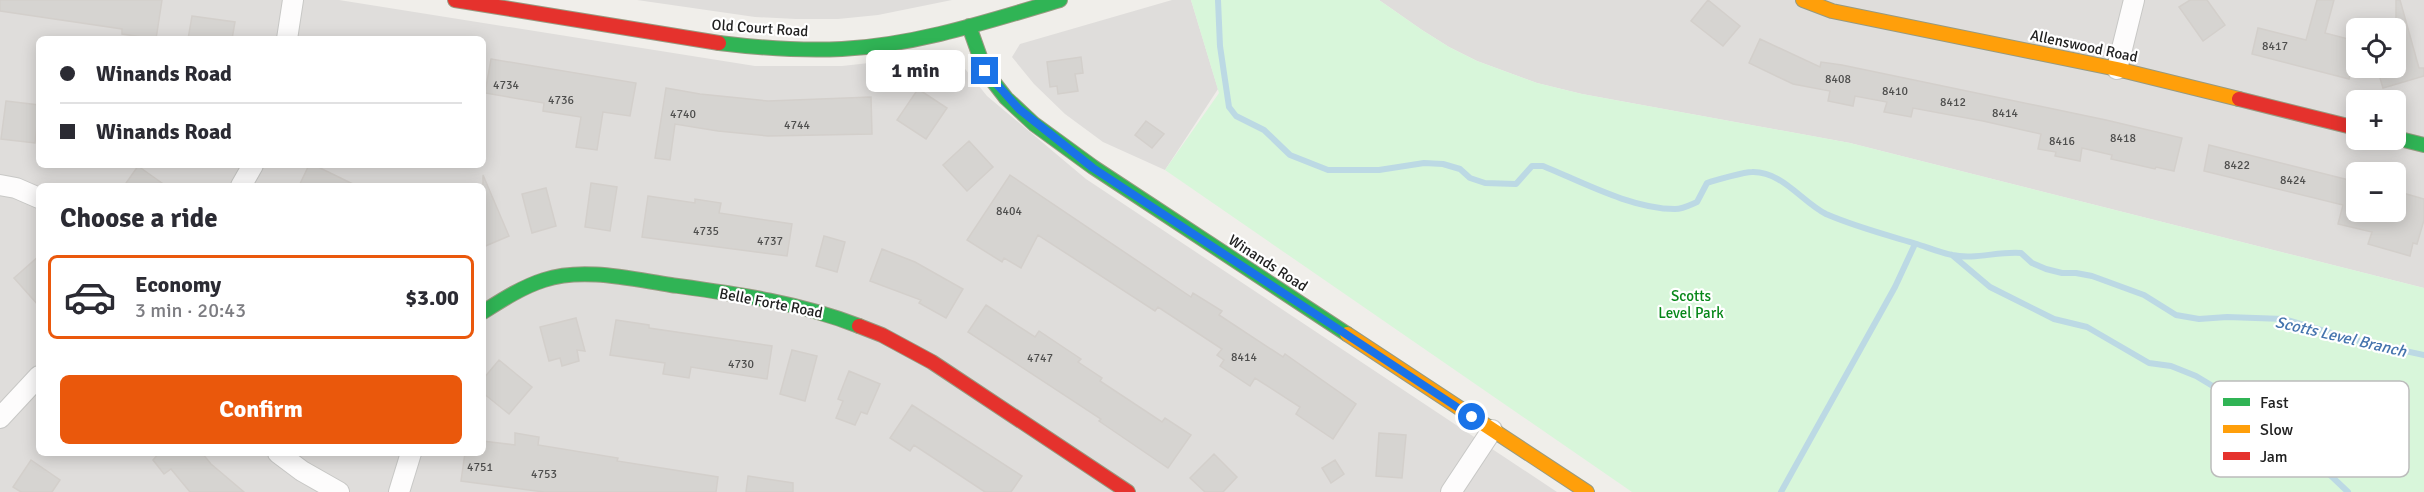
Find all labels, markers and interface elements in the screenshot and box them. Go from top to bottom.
street label: Old Court Road [711,16,809,40]
map controls [2346,18,2406,222]
button: locate [2346,18,2406,78]
street label: Allenswood Road [2029,26,2139,66]
house number: 8417 [2262,39,2288,54]
callout: 1 min [865,50,964,92]
route end [971,57,998,84]
text: 1 min [891,58,940,83]
text: Winands Road [96,60,232,87]
house number: 8408 [1825,72,1851,87]
house number: 4734 [493,78,519,93]
house number: 8410 [1882,84,1908,99]
button: + [2346,90,2406,150]
house number: 4736 [548,93,574,108]
house number: 8412 [1940,95,1966,110]
house number: 8414 [1992,106,2018,121]
house number: 4740 [670,107,696,122]
text: Winands Road [96,118,232,145]
house number: 4744 [784,118,810,133]
house number: 8418 [2110,131,2136,146]
house number: 8416 [2049,134,2075,149]
house number: 8422 [2224,158,2250,173]
button: − [2346,162,2406,222]
house number: 8424 [2280,173,2306,188]
text: Choose a ride [60,202,218,235]
house number: 8404 [996,204,1022,219]
house number: 4735 [693,224,719,239]
street label: Winands Road [1225,231,1311,295]
house number: 4737 [757,234,783,249]
icon: car [63,270,117,324]
text: Economy [135,271,221,298]
text: $3.00 [405,284,459,311]
street label: Belle Forte Road [718,284,824,322]
park label: Scotts Level Park [1658,287,1724,322]
text: 3 min · 20:43 [135,298,246,323]
water label: Scotts Level Branch [2273,312,2409,362]
house number: 8414 [1231,350,1257,365]
house number: 4747 [1027,351,1053,366]
house number: 4730 [728,357,754,372]
button: Confirm [60,375,462,444]
legend [2211,381,2409,477]
text: Fast [2260,393,2289,413]
route start [1458,403,1485,430]
text: Slow [2260,420,2294,440]
text: Jam [2260,447,2288,467]
house number: 4751 [467,460,493,475]
house number: 4753 [531,467,557,482]

